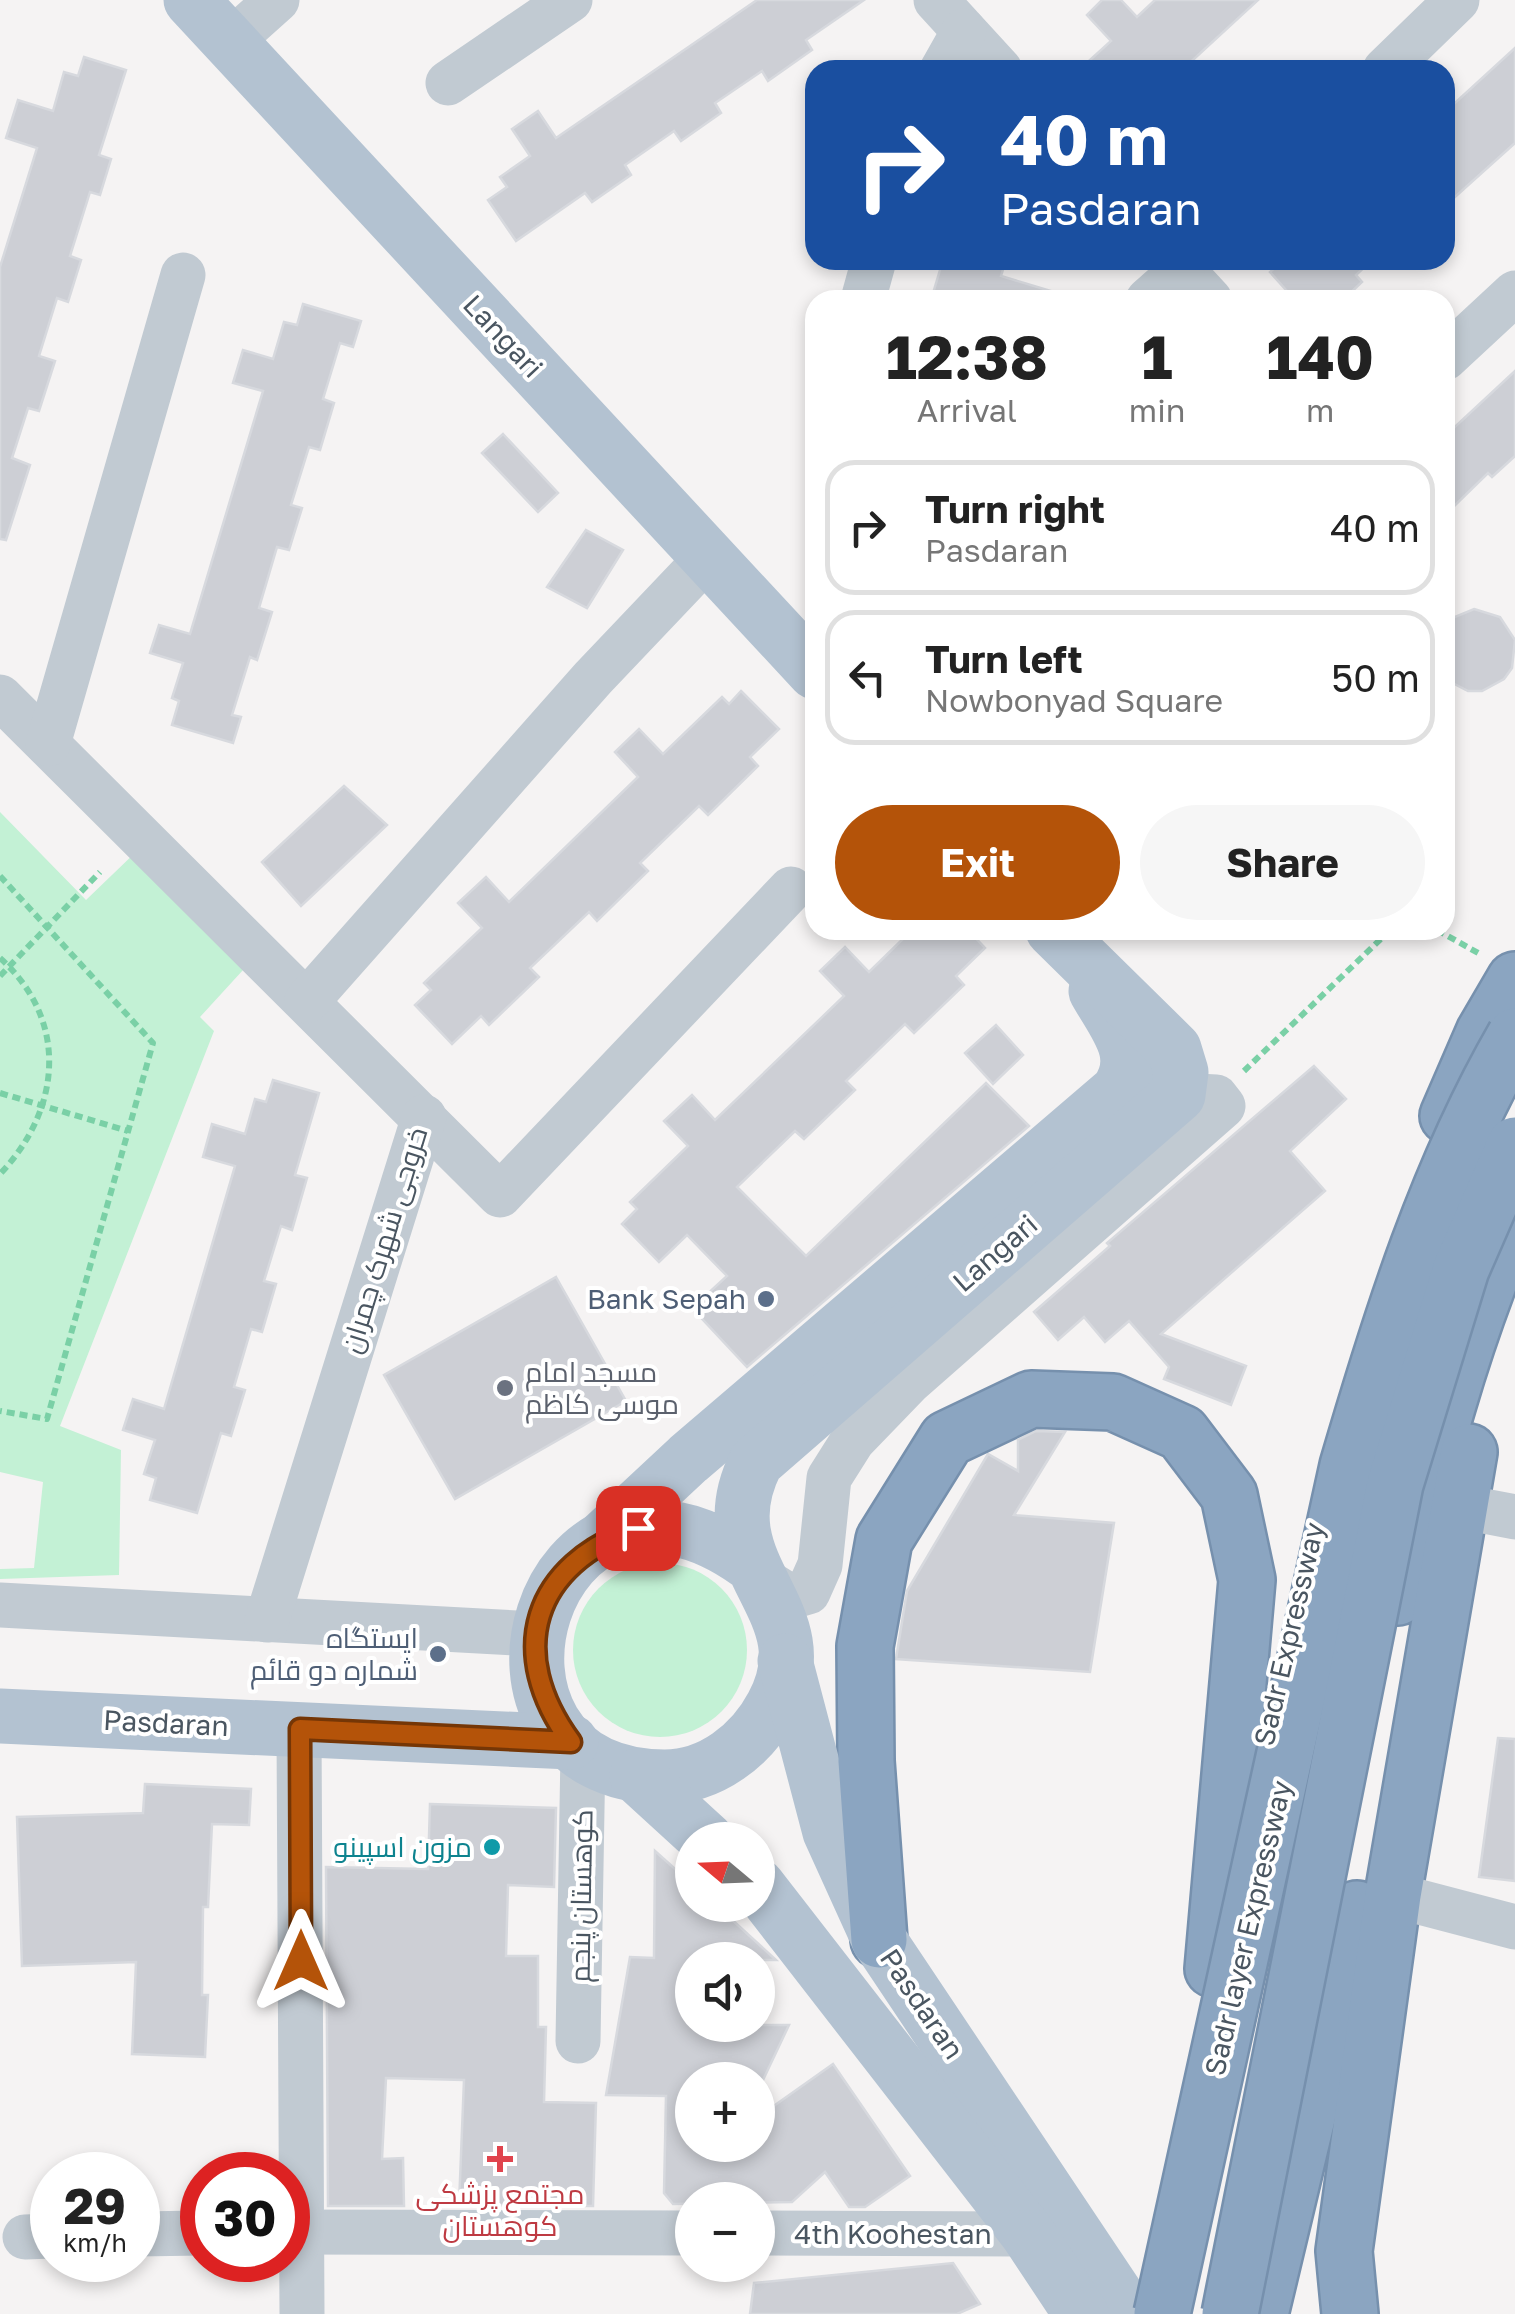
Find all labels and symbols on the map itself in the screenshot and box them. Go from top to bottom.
street label: Langari [457,288,550,384]
street label: خروجی شهرک چمران [333,1123,436,1358]
street label: Langari [946,1207,1044,1298]
place label: Bank Sepah [587,1282,746,1315]
marker: Bank Sepah [755,1288,777,1310]
place label: مسجد امام موسی کاظم [525,1355,679,1424]
marker: مسجد امام موسی کاظم [494,1377,516,1399]
pin [596,1486,681,1571]
street label: Sadr Expressway [1247,1519,1330,1749]
place label: ایستگاه شماره دو قائم [250,1621,418,1690]
marker: ایستگاه شماره دو قائم [427,1643,449,1665]
street label: Pasdaran [103,1703,230,1742]
street label: Sadr layer Expressway [1198,1777,1298,2079]
street label: کوهستان پنجم [562,1809,603,1983]
north arrow [675,1822,775,1922]
place label: مزون اسپینو [333,1830,472,1865]
marker: مزون اسپینو [481,1836,503,1858]
position arrow [249,1909,353,2013]
street label: Pasdaran [874,1942,971,2065]
marker: مجتمع پزشکی کوهستان [487,2146,513,2172]
speed limit sign: 30 [180,2152,310,2282]
place label: مجتمع پزشکی کوهستان [416,2177,584,2243]
street label: 4th Koohestan [794,2217,992,2250]

